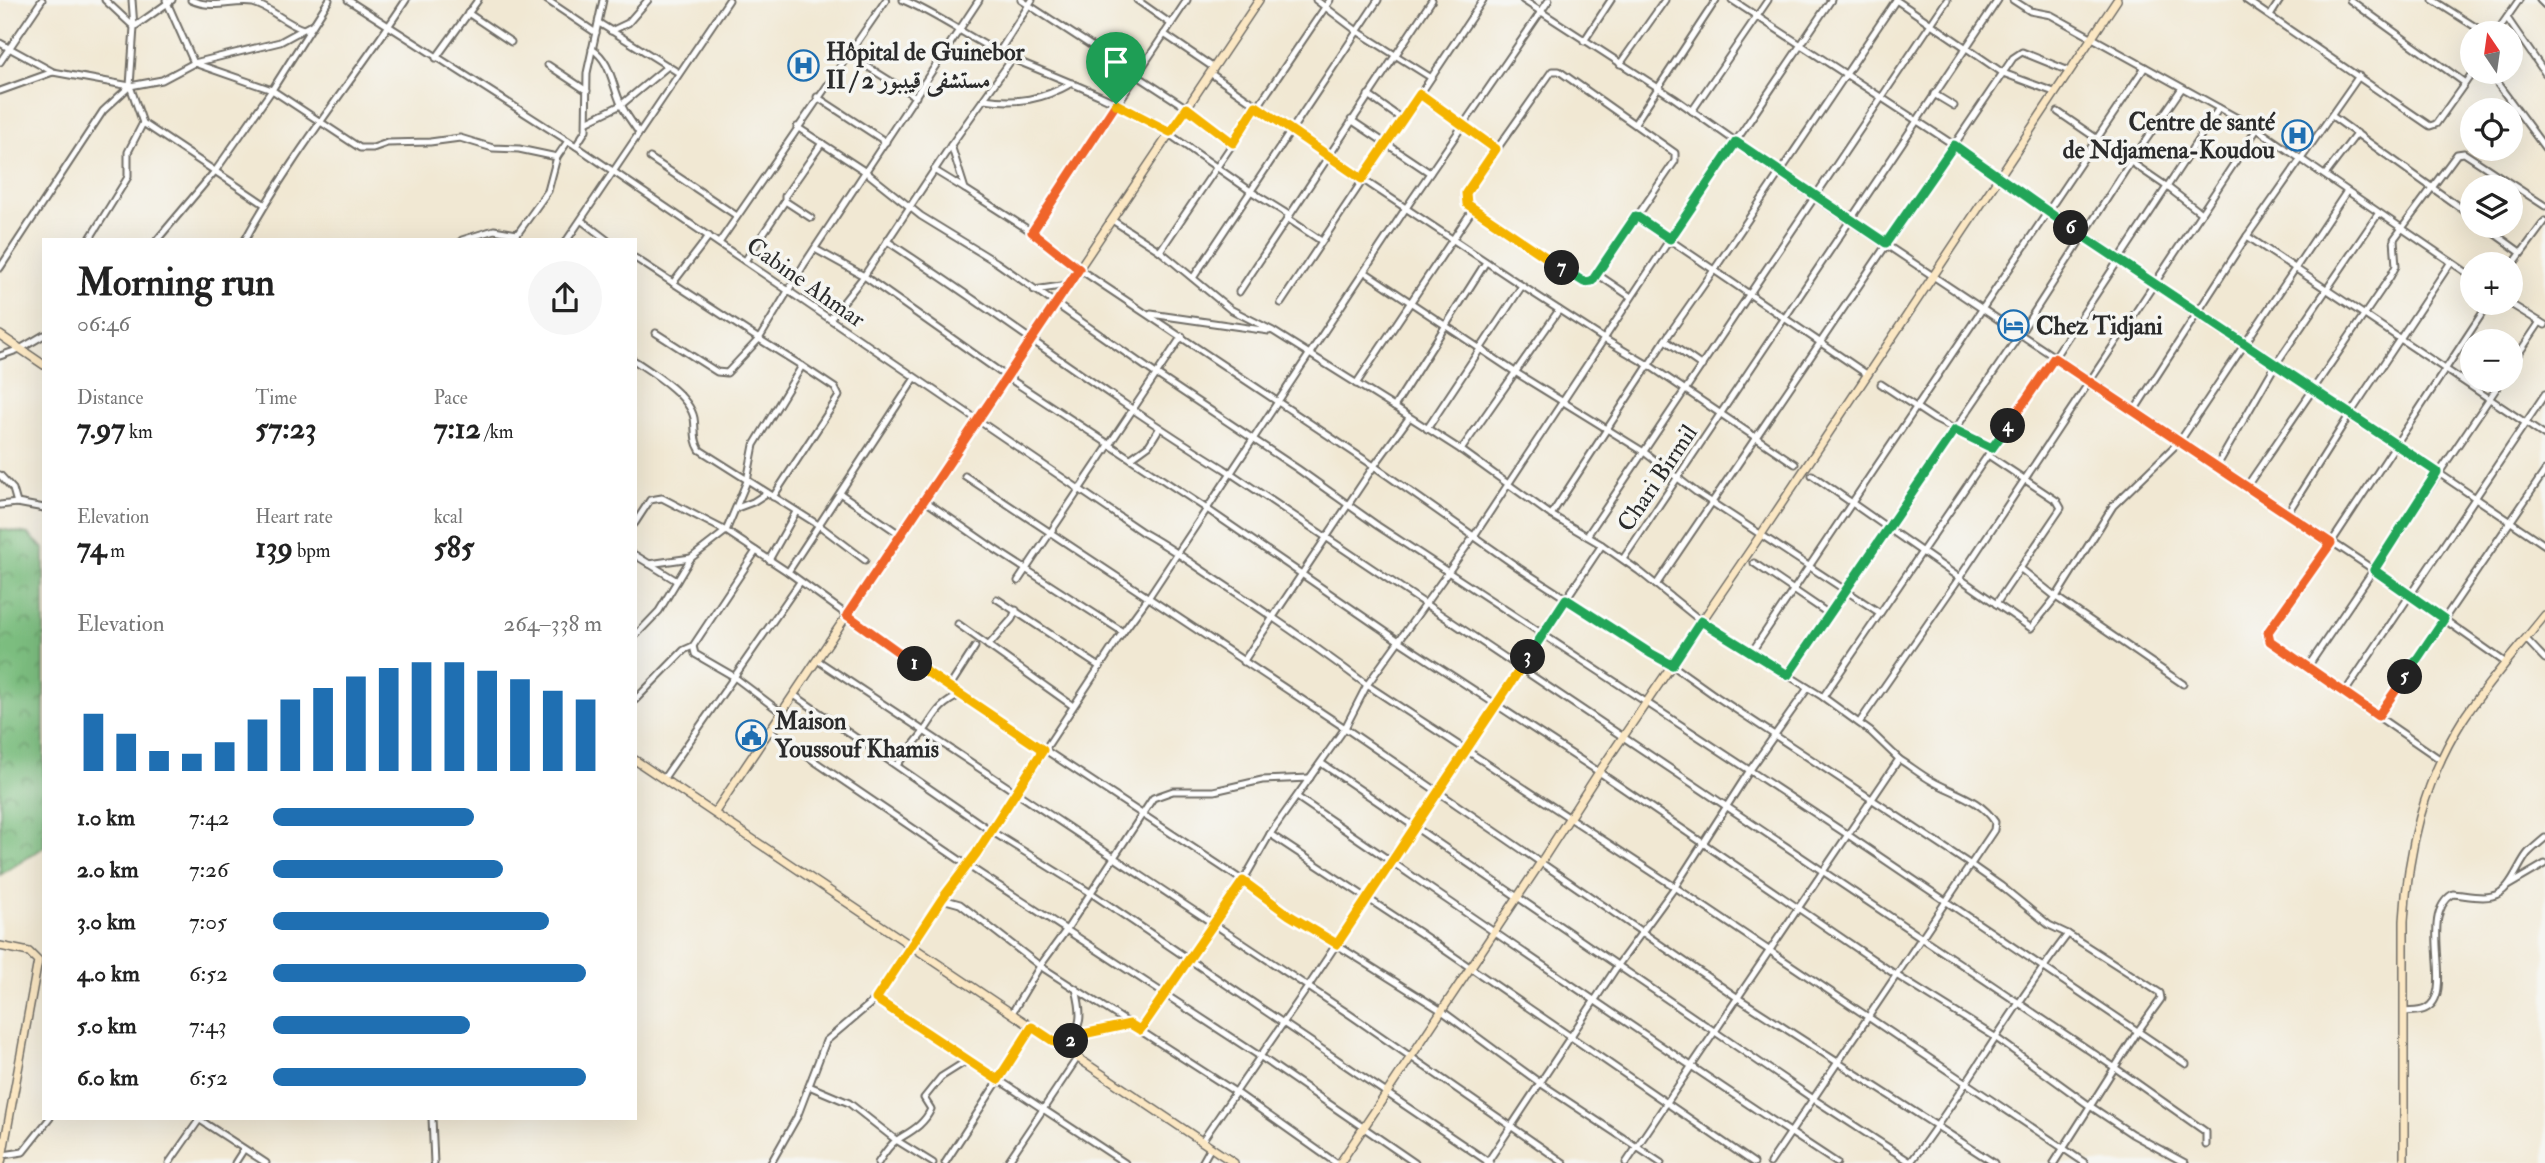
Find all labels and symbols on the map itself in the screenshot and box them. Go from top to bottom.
north arrow [2460,21,2524,84]
pin [1086,32,1146,104]
place label: Hôpital de Guinebor II / مستشفى قيببور 2 [826,37,1026,97]
hospital icon: Hôpital de Guinebor II / مستشفى قيببور 2 [786,49,820,83]
place label: Centre de santé de Ndjamena-Koudou [2063,107,2276,166]
hospital icon: Centre de santé de Ndjamena-Koudou [2281,119,2315,153]
pin: 6 [2054,210,2088,246]
street label: Cabine Ahmar [740,230,871,335]
pin: 7 [1544,250,1580,286]
hotel icon: Chez Tidjani [1996,309,2030,343]
place label: Chez Tidjani [2036,311,2163,342]
pin: 4 [1990,408,2025,444]
street label: Chari Birmil [1610,419,1705,538]
pin: 3 [1510,640,1546,674]
pin: 1 [898,646,932,682]
pin: 5 [2388,660,2422,694]
place label: Maison Youssouf Khamis [774,706,939,765]
public building icon: Maison Youssouf Khamis [735,718,769,752]
pin: 2 [1054,1024,1088,1058]

